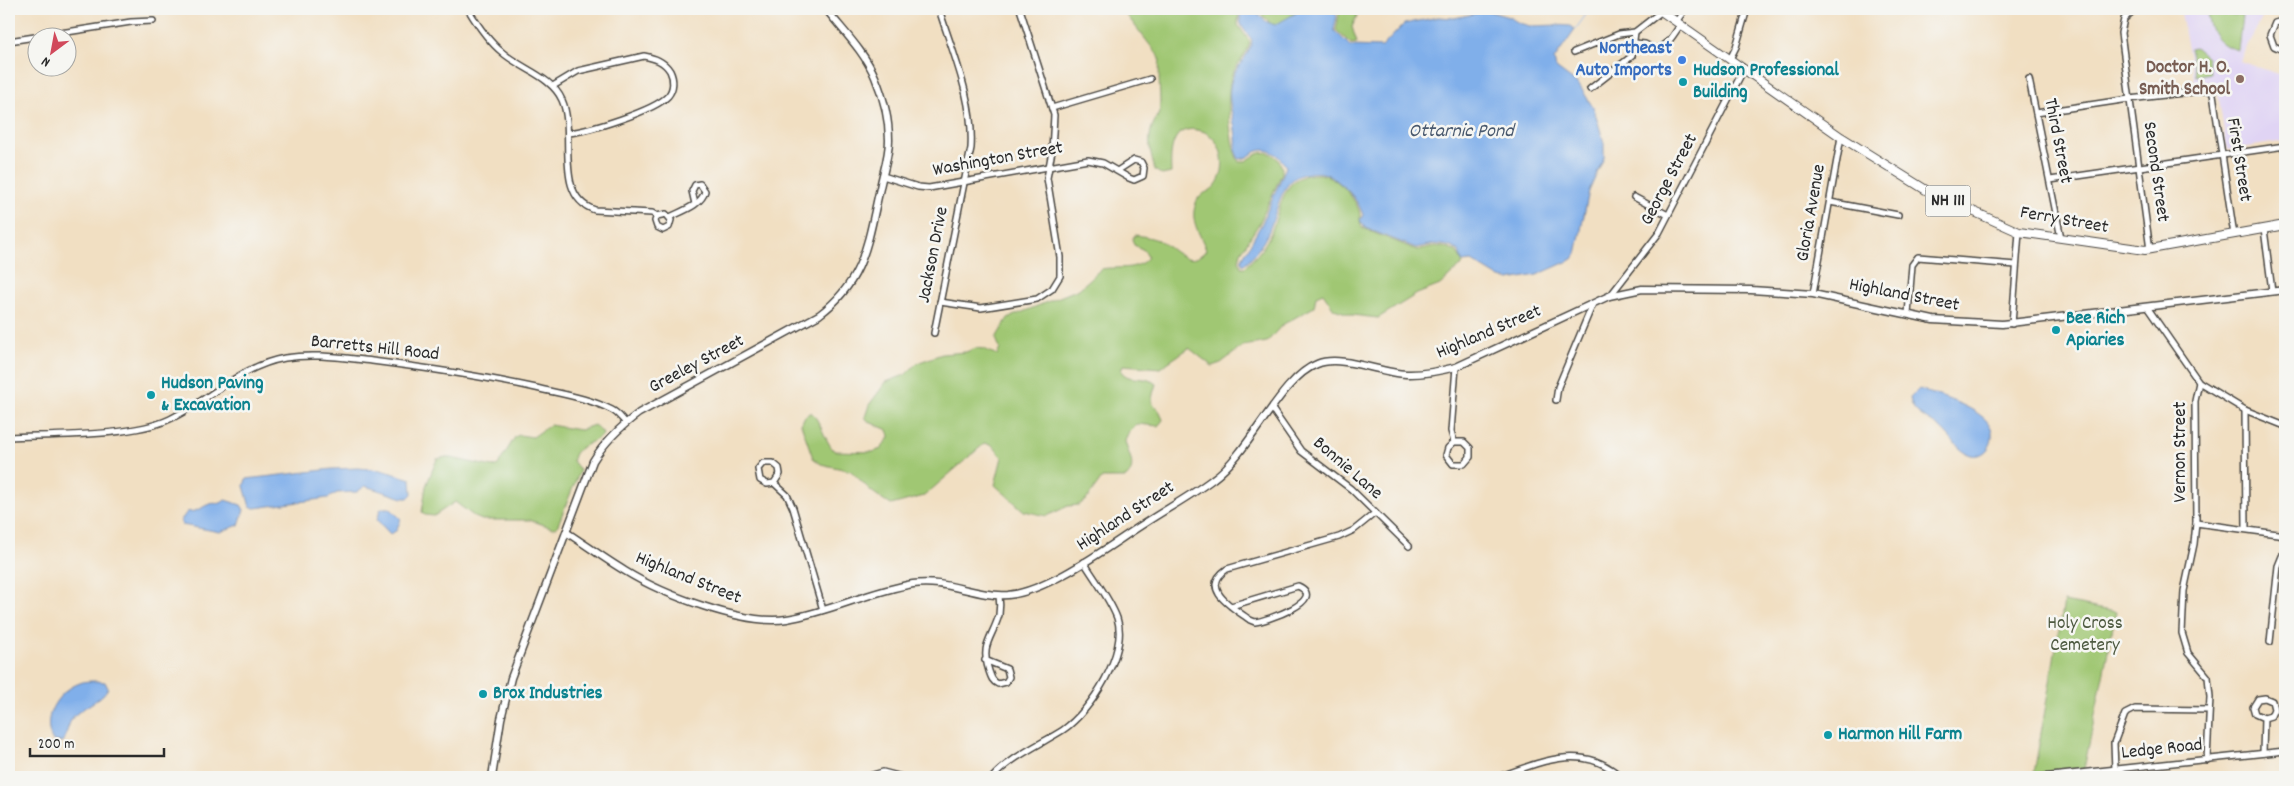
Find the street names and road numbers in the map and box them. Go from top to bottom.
street label: Third Street [2036,96,2078,186]
street label: First Street [2218,116,2258,204]
street label: Second Street [2135,120,2175,224]
street label: George Street [1634,129,1706,231]
street label: Washington Street [931,135,1065,185]
street label: Gloria Avenue [1790,162,1834,264]
road number: NH 111 [1926,186,1970,217]
street label: Ferry Street [2018,200,2110,242]
street label: Jackson Drive [911,205,957,305]
street label: Highland Street [1847,272,1961,320]
street label: Highland Street [1432,299,1546,367]
street label: Barretts Hill Road [309,329,441,369]
street label: Greeley Street [645,329,749,401]
street label: Vernon Street [2168,401,2195,503]
street label: Bonnie Lane [1306,431,1388,507]
street label: Highland Street [1072,475,1180,559]
street label: Highland Street [631,546,745,612]
street label: Ledge Road [2120,732,2204,768]

